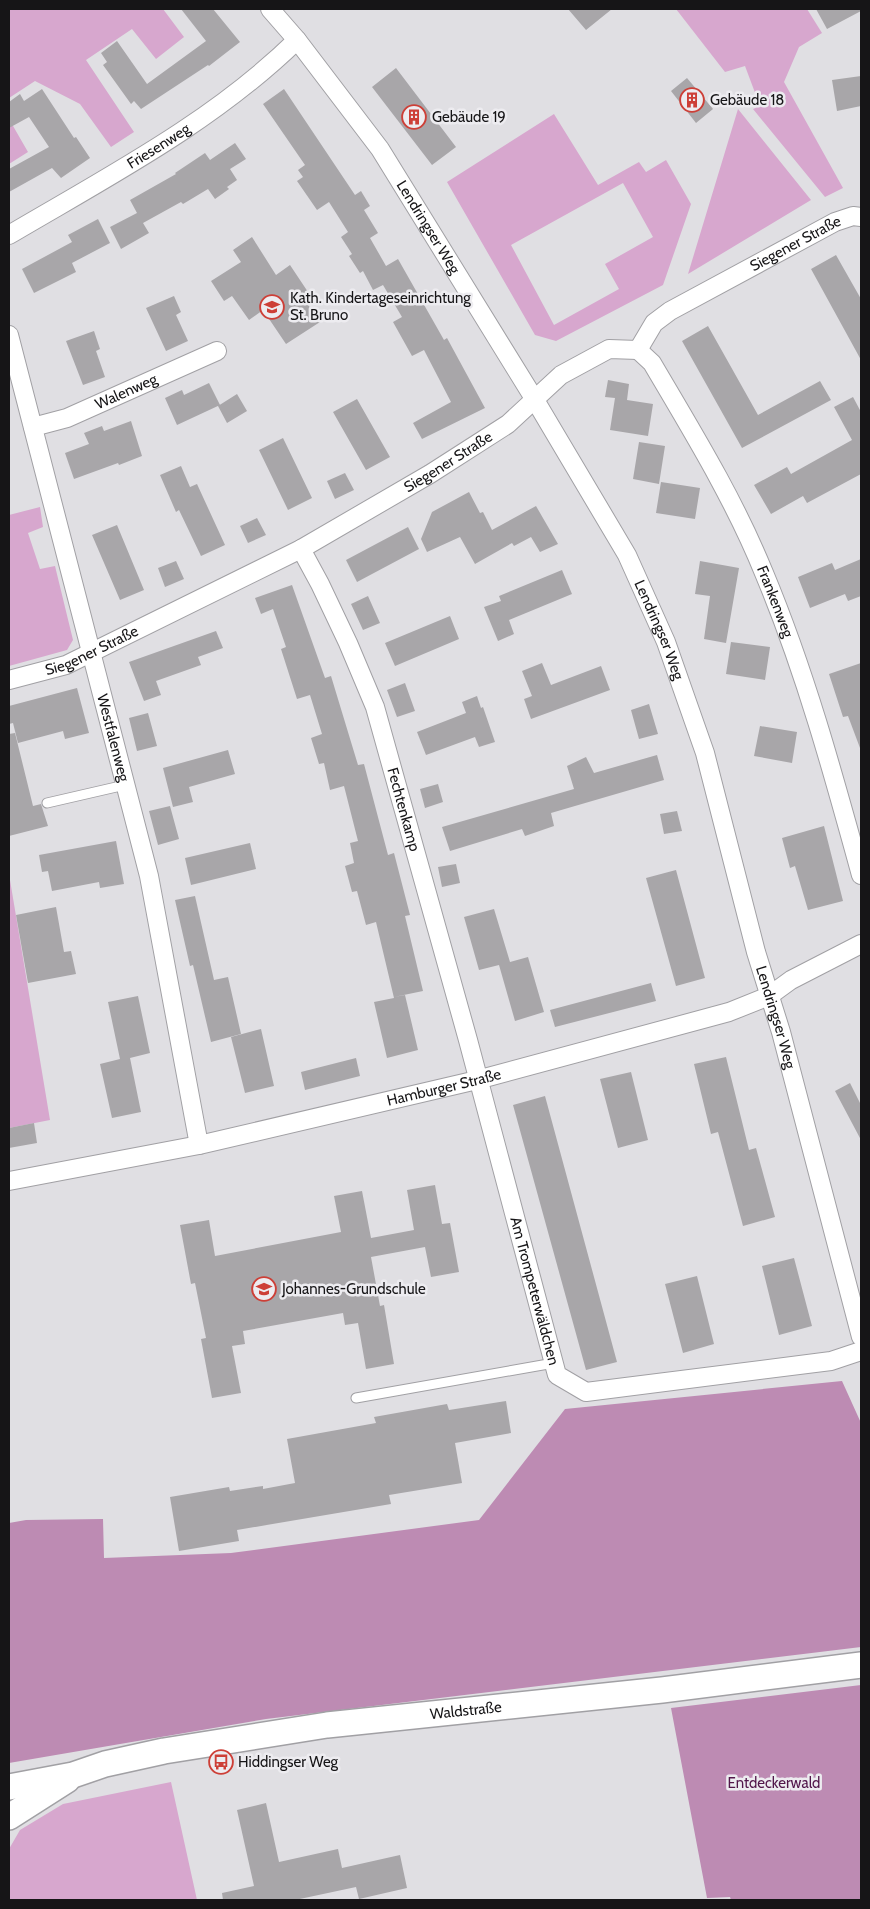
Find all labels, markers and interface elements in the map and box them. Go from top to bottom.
building icon: Gebäude 18 [679,87,705,113]
place label: Gebäude 18 [710,91,784,109]
building icon: Gebäude 19 [401,104,427,130]
place label: Gebäude 19 [432,108,506,126]
street label: Friesenweg [124,119,194,173]
street label: Lendringser Weg [393,177,464,278]
street label: Siegener Straße [747,212,843,275]
place label: Kath. Kindertageseinrichtung St. Bruno [290,289,471,324]
school or university icon: Kath. Kindertageseinrichtung St. Bruno [259,294,285,320]
street label: Walenweg [92,370,161,413]
street label: Siegener Straße [401,427,496,496]
street label: Frankenweg [753,563,797,640]
street label: Lendringser Weg [630,577,688,683]
street label: Siegener Straße [43,622,141,679]
street label: Westfalenweg [93,692,133,784]
street label: Fechtenkamp [383,766,424,853]
street label: Lendringser Weg [752,964,799,1071]
street label: Hamburger Straße [385,1065,503,1110]
street label: Am Trompeterwäldchen [506,1215,563,1367]
school or university icon: Johannes-Grundschule [251,1276,277,1302]
place label: Johannes-Grundschule [281,1280,426,1298]
street label: Waldstraße [429,1698,503,1723]
bus stop icon: Hiddingser Weg [208,1749,234,1775]
place label: Hiddingser Weg [238,1753,339,1771]
park label: Entdeckerwald [728,1774,820,1792]

